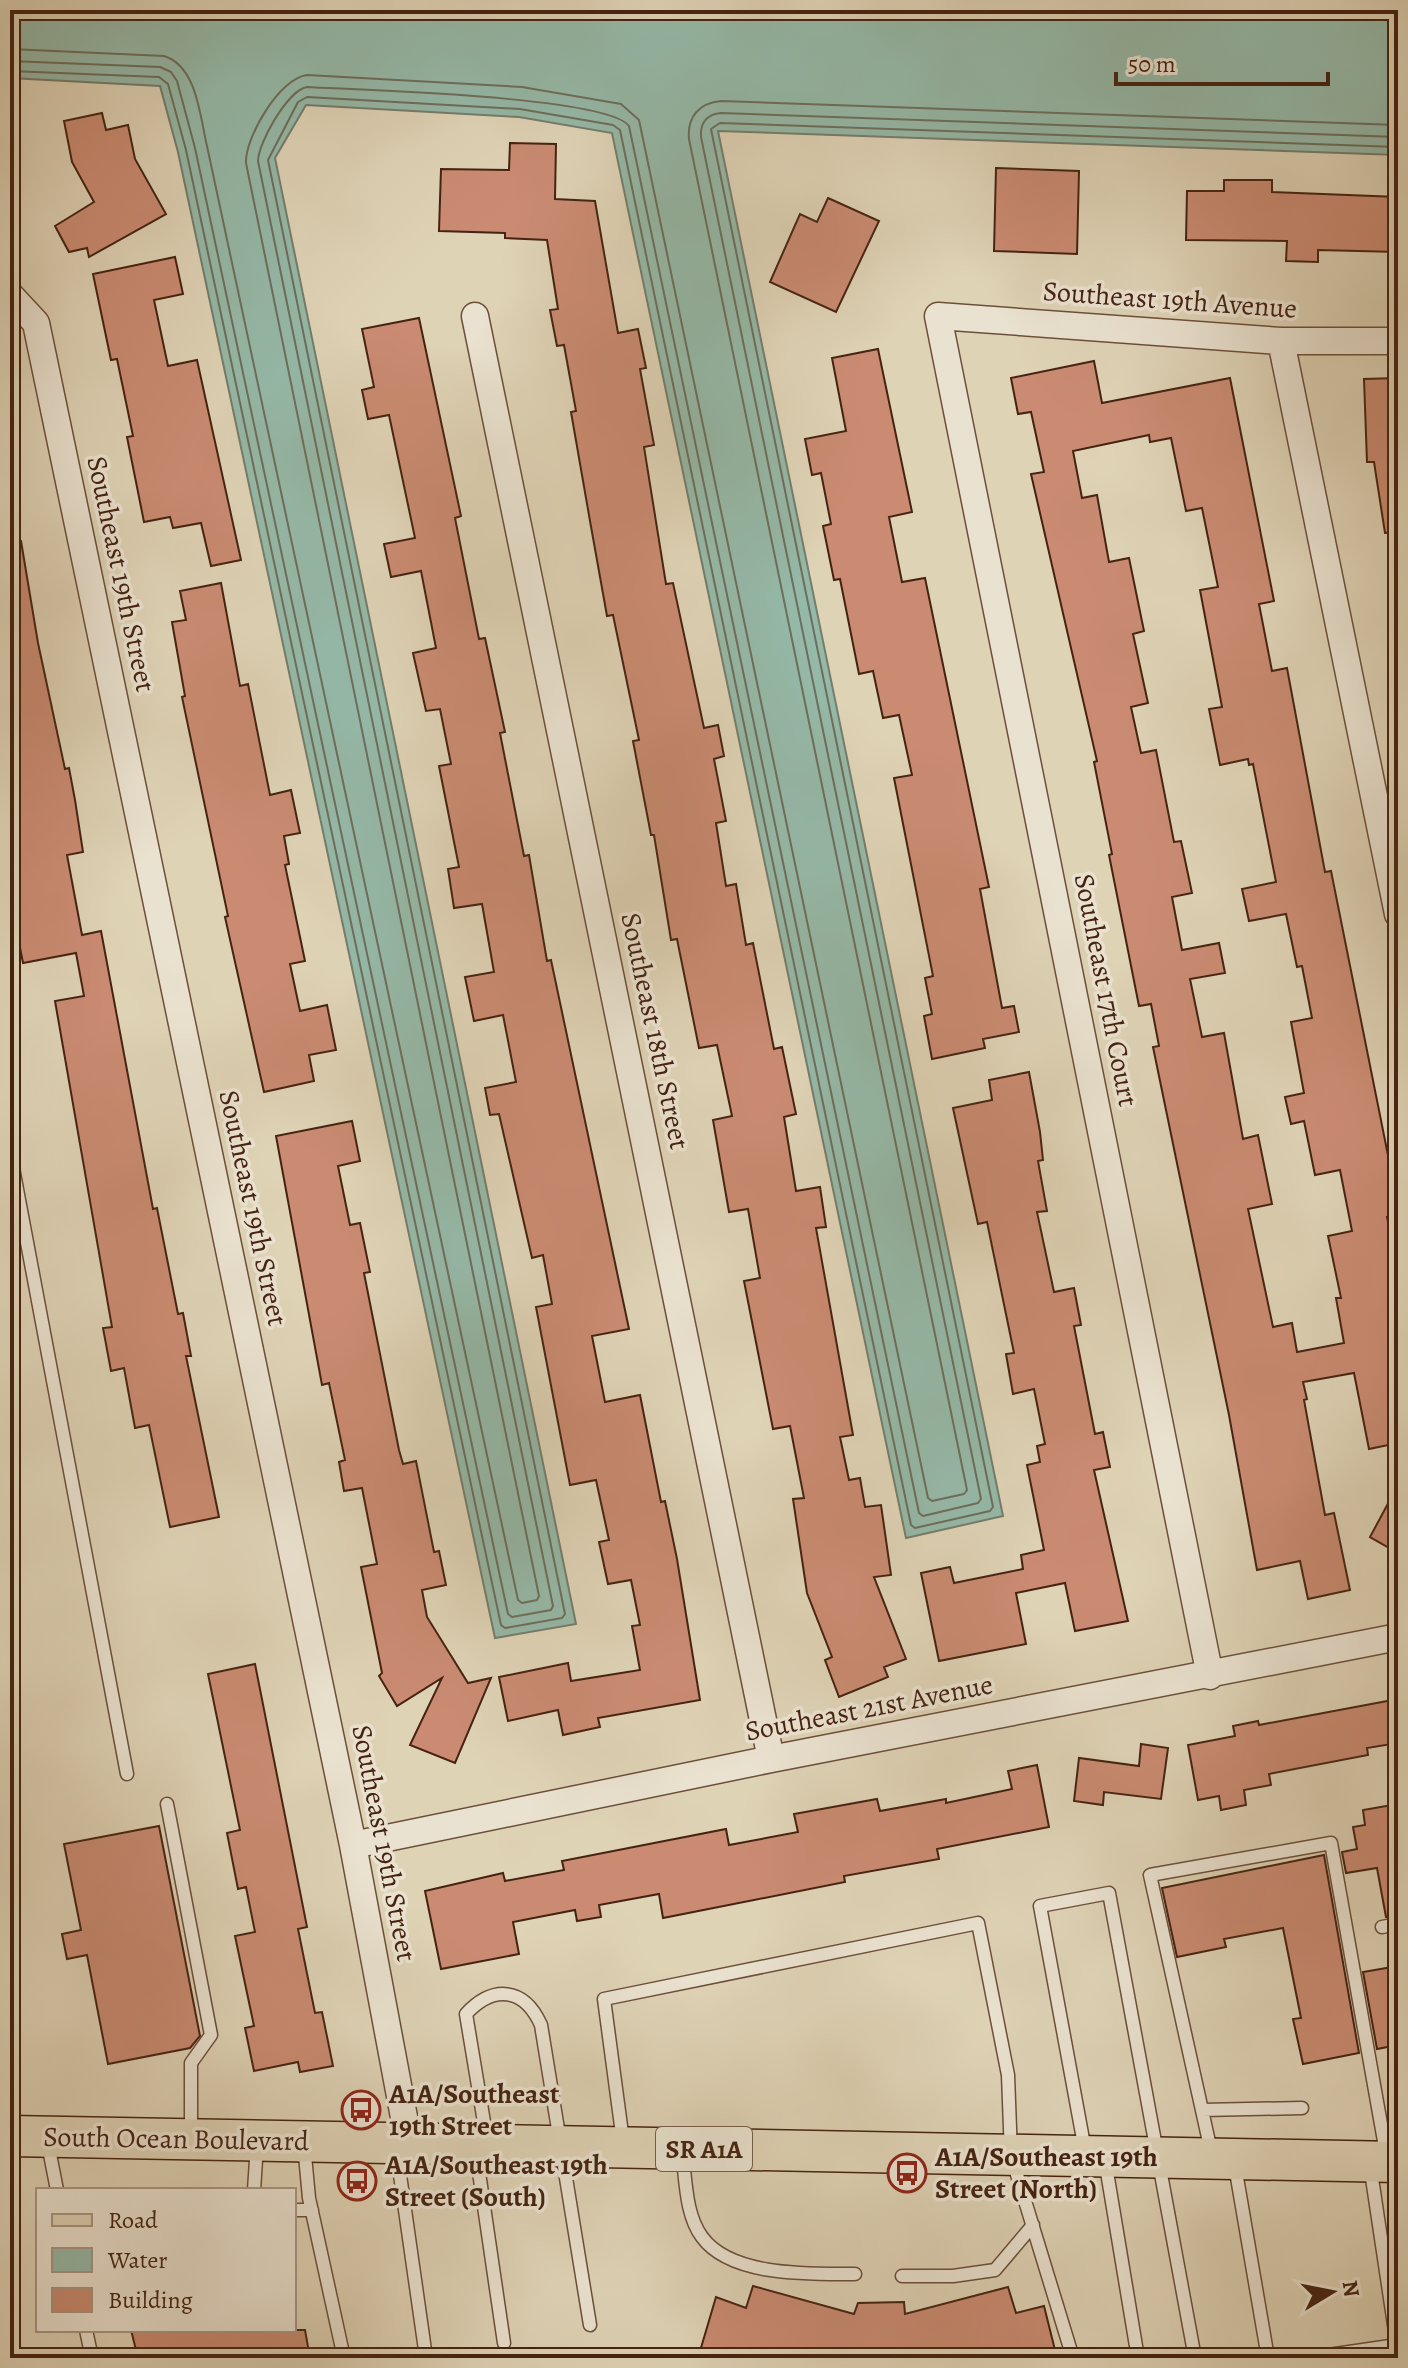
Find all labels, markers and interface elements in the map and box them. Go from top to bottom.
scale bar [1116,36,1328,86]
text: 50 m [1128,48,1176,80]
street label: Southeast 19th Avenue [1042,272,1298,328]
street label: Southeast 19th Street [77,453,165,695]
street label: Southeast 17th Court [1065,870,1147,1110]
street label: Southeast 18th Street [611,909,699,1153]
street label: Southeast 19th Street [209,1087,297,1329]
street label: Southeast 21st Avenue [742,1665,996,1751]
street label: Southeast 19th Street [342,1722,426,1964]
place label: A1A/Southeast 19th Street [388,2075,559,2145]
bus stop icon: A1A/Southeast 19th Street [340,2089,382,2131]
street label: South Ocean Boulevard [43,2118,310,2160]
road number: SR A1A [656,2127,752,2171]
place label: A1A/Southeast 19th Street (North) [934,2138,1158,2208]
place label: A1A/Southeast 19th Street (South) [384,2146,608,2216]
bus stop icon: A1A/Southeast 19th Street (North) [886,2152,928,2194]
bus stop icon: A1A/Southeast 19th Street (South) [336,2160,378,2202]
legend [36,2188,296,2332]
text: Road [108,2204,158,2236]
text: Water [107,2244,168,2276]
north arrow [1292,2252,1372,2332]
text: N [1335,2278,1367,2299]
text: Building [108,2284,193,2316]

